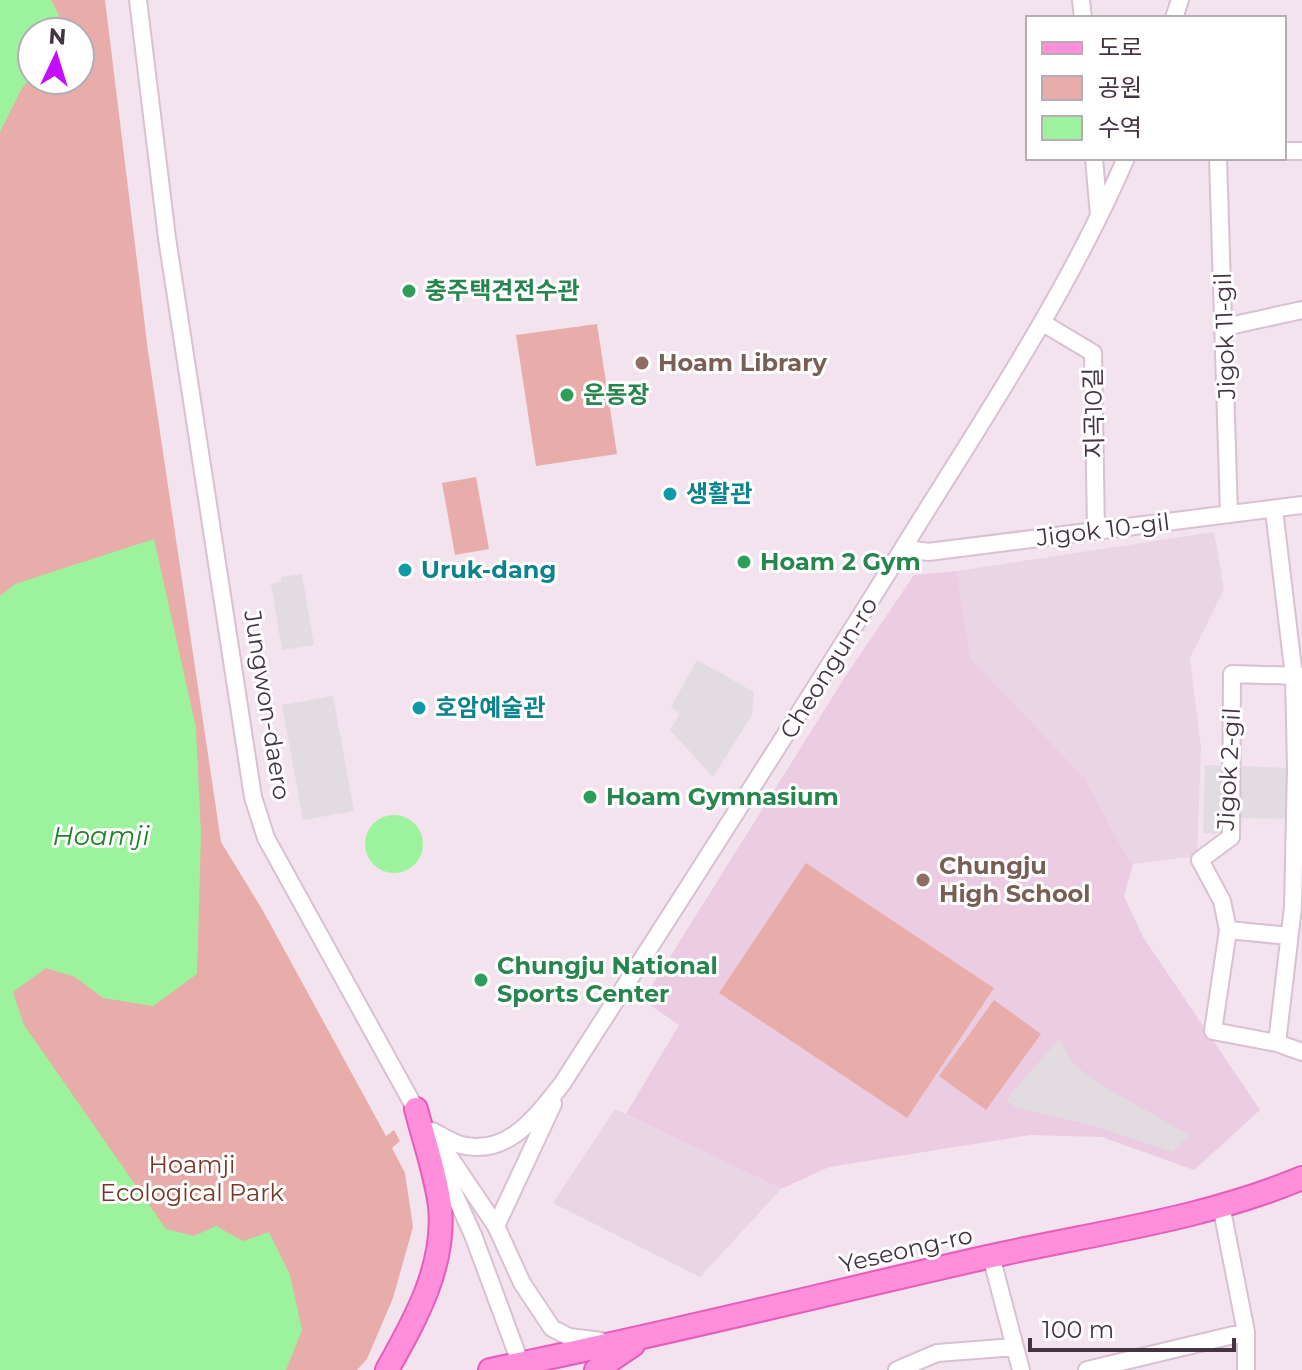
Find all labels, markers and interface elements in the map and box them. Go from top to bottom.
north arrow [16,16,96,96]
legend [1026,16,1286,160]
text: N [48,22,67,51]
text: 도로 [1098,33,1142,62]
text: 공원 [1098,73,1142,102]
text: 수역 [1098,113,1142,142]
street label: Jigok 11-gil [1208,272,1241,401]
place label: 충주택견전수관 [425,276,580,305]
marker: 충주택견전수관 [400,282,418,300]
place label: Hoam Library [658,348,828,377]
marker: Hoam Library [633,354,651,372]
street label: 지곡10길 [1078,367,1109,459]
place label: 운동장 [583,380,649,409]
marker: 운동장 [558,386,576,404]
place label: 생활관 [686,479,752,508]
marker: 생활관 [661,485,679,503]
street label: Jigok 10-gil [1034,507,1171,552]
place label: Hoam 2 Gym [760,547,921,576]
marker: Hoam 2 Gym [735,553,753,571]
place label: Uruk-dang [421,555,556,584]
marker: Uruk-dang [396,561,414,579]
street label: Cheongun-ro [774,592,884,744]
street label: Jungwon-daero [238,607,297,802]
place label: 호암예술관 [435,693,545,722]
marker: 호암예술관 [410,699,428,717]
street label: Jigok 2-gil [1211,707,1246,832]
place label: Hoam Gymnasium [606,782,839,811]
marker: Hoam Gymnasium [581,788,599,806]
water label: Hoamji [53,820,150,852]
place label: Chungju High School [939,851,1091,908]
marker: Chungju High School [914,871,932,889]
place label: Chungju National Sports Center [497,951,718,1008]
marker: Chungju National Sports Center [472,971,490,989]
park label: Hoamji Ecological Park [100,1150,285,1207]
street label: Yeseong-ro [836,1220,975,1279]
scale bar [1030,1302,1234,1352]
text: 100 m [1042,1315,1114,1344]

